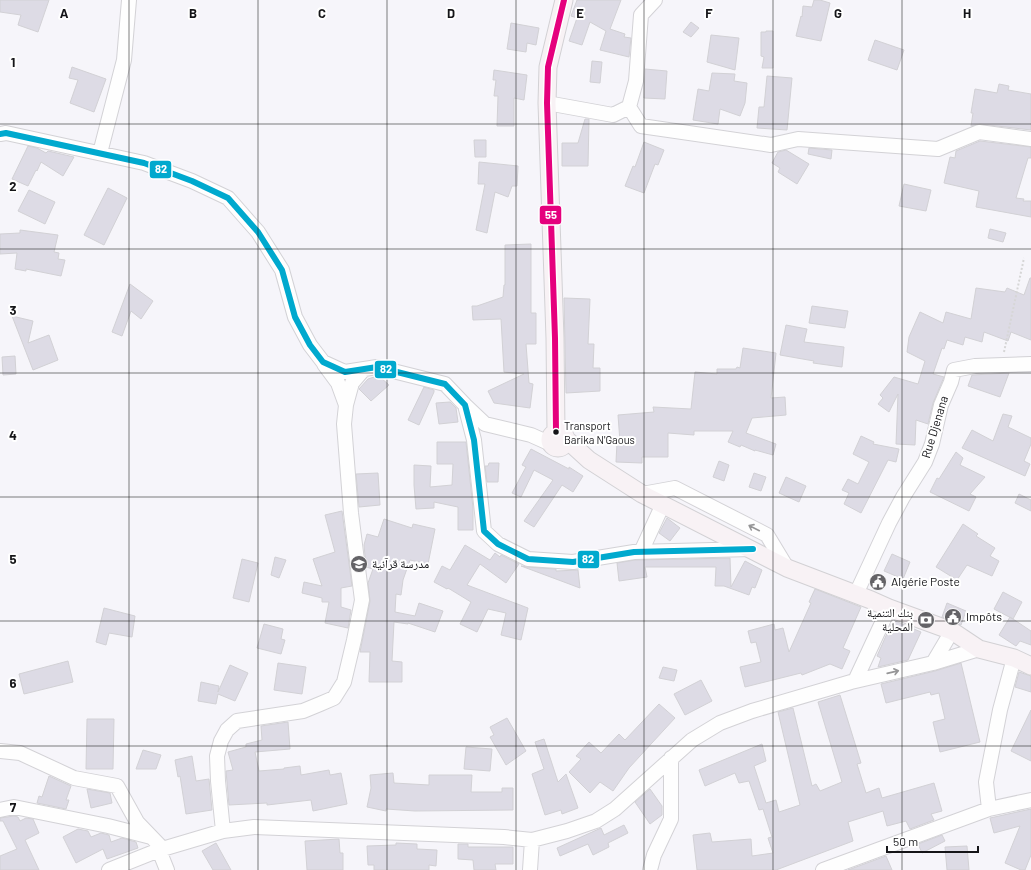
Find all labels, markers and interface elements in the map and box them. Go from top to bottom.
text: A [60,5,69,21]
text: B [189,5,197,21]
text: C [318,5,326,21]
text: D [447,5,455,21]
text: E [576,5,584,21]
text: F [705,5,713,21]
text: G [834,5,842,21]
text: H [963,5,971,21]
text: 1 [11,54,15,70]
line badge: 82 [149,160,172,179]
text: 82 [155,162,167,175]
text: 2 [9,178,17,194]
line badge: 55 [539,205,562,225]
text: 55 [545,208,557,221]
text: 3 [9,302,17,318]
line badge: 82 [374,360,397,379]
text: 82 [380,362,392,375]
street label: Rue Djenana [918,394,950,460]
place label: Transport Barika N'Gaous [564,419,635,446]
text: 4 [9,427,17,443]
marker: Transport Barika N'Gaous [551,427,561,437]
one-way arrow [748,524,760,531]
line badge: 82 [577,550,600,569]
text: 5 [9,551,17,567]
text: 82 [582,552,594,565]
school or university icon: مدرسة قرآنية [349,554,369,574]
place label: مدرسة قرآنية [372,556,429,571]
public building icon: Algérie Poste [868,572,888,592]
place label: Algérie Poste [891,574,960,588]
place label: بنك التنمية المحلية [867,605,913,634]
public building icon: Impôts [943,607,963,627]
place label: Impôts [966,609,1002,623]
bank icon: بنك التنمية المحلية [916,610,936,630]
one-way arrow [886,668,899,676]
text: 6 [10,675,17,691]
text: 7 [10,799,17,815]
scale bar [887,828,978,854]
text: 50 m [893,834,918,848]

